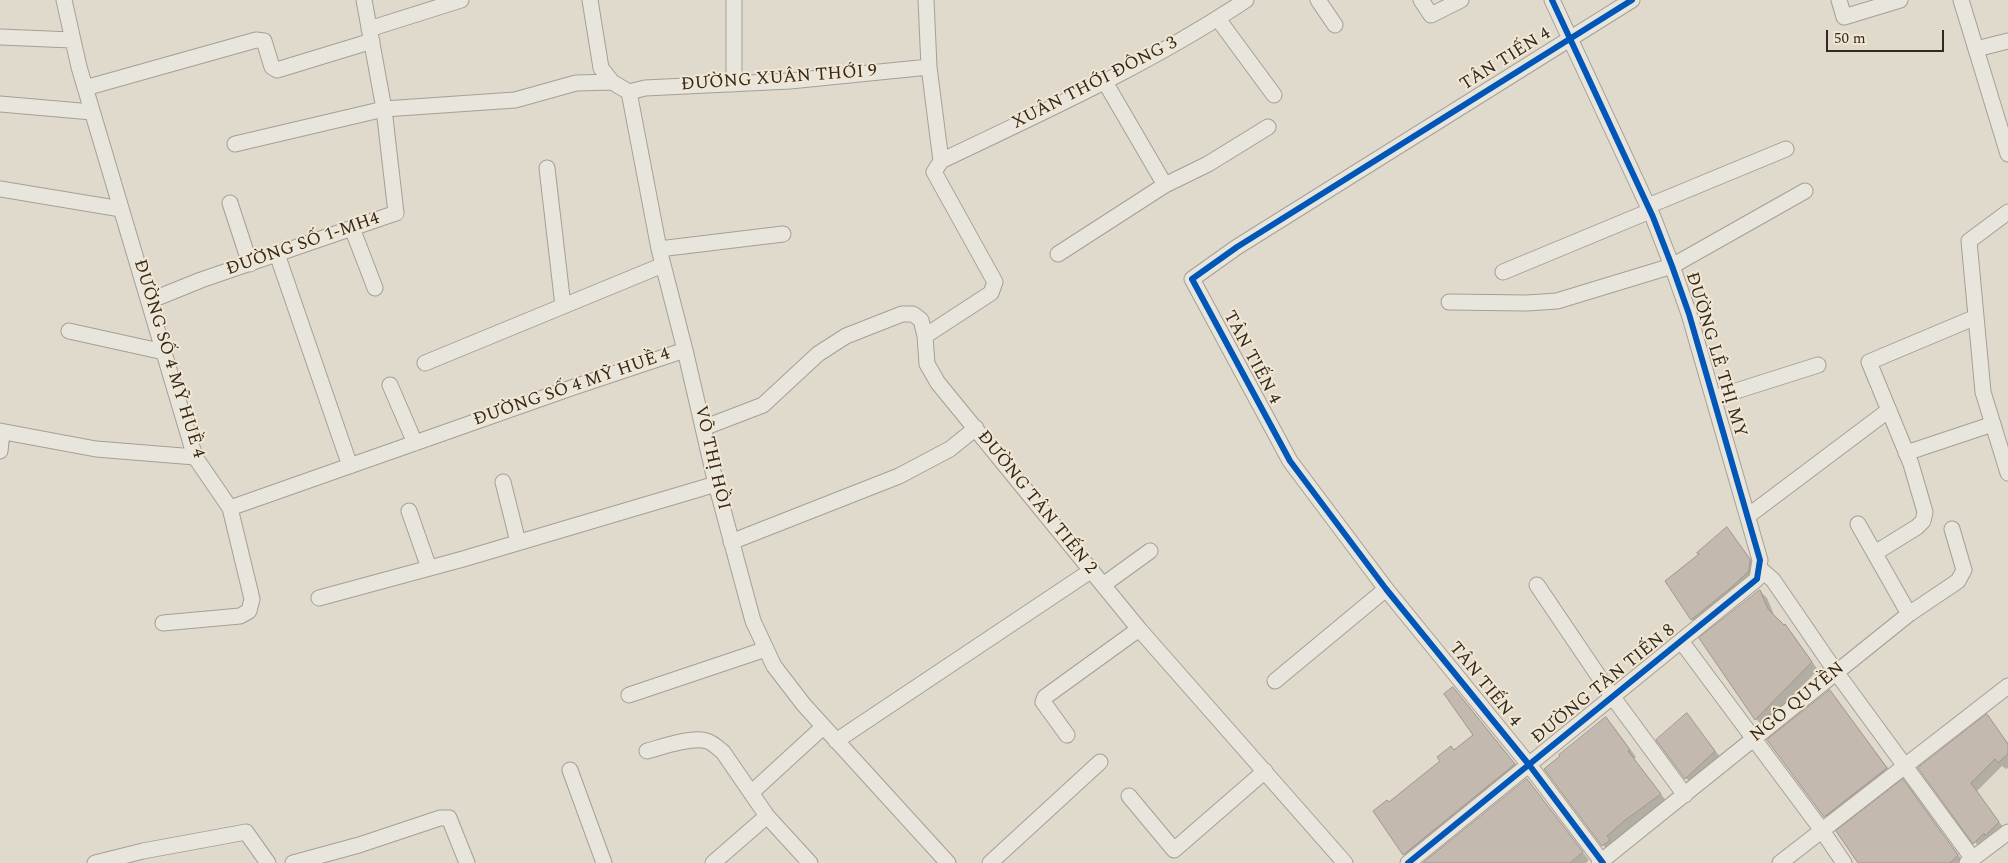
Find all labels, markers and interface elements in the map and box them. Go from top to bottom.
scale bar [1828,20,1946,52]
street label: TÂN TIẾN 4 [1457,24,1555,96]
text: 50 m [1834,27,1866,50]
street label: XUÂN THỚI ĐÔNG 3 [1009,33,1181,135]
street label: ĐƯỜNG XUÂN THỚI 9 [680,61,878,97]
street label: ĐƯỜNG SỐ 1-MH4 [223,209,383,281]
street label: ĐƯỜNG SỐ 4 MỸ HUỀ 4 [127,257,209,461]
street label: ĐƯỜNG LÊ THỊ MY [1680,270,1750,440]
street label: TÂN TIẾN 4 [1217,308,1285,408]
street label: ĐƯỜNG SỐ 4 MỸ HUỀ 4 [471,344,673,432]
street label: VÕ THỊ HỒI [689,404,733,512]
street label: ĐƯỜNG TÂN TIẾN 2 [972,427,1100,579]
street label: ĐƯỜNG TÂN TIẾN 8 [1528,621,1680,749]
street label: TÂN TIẾN 4 [1443,638,1525,732]
street label: NGÔ QUYỀN [1746,658,1850,748]

